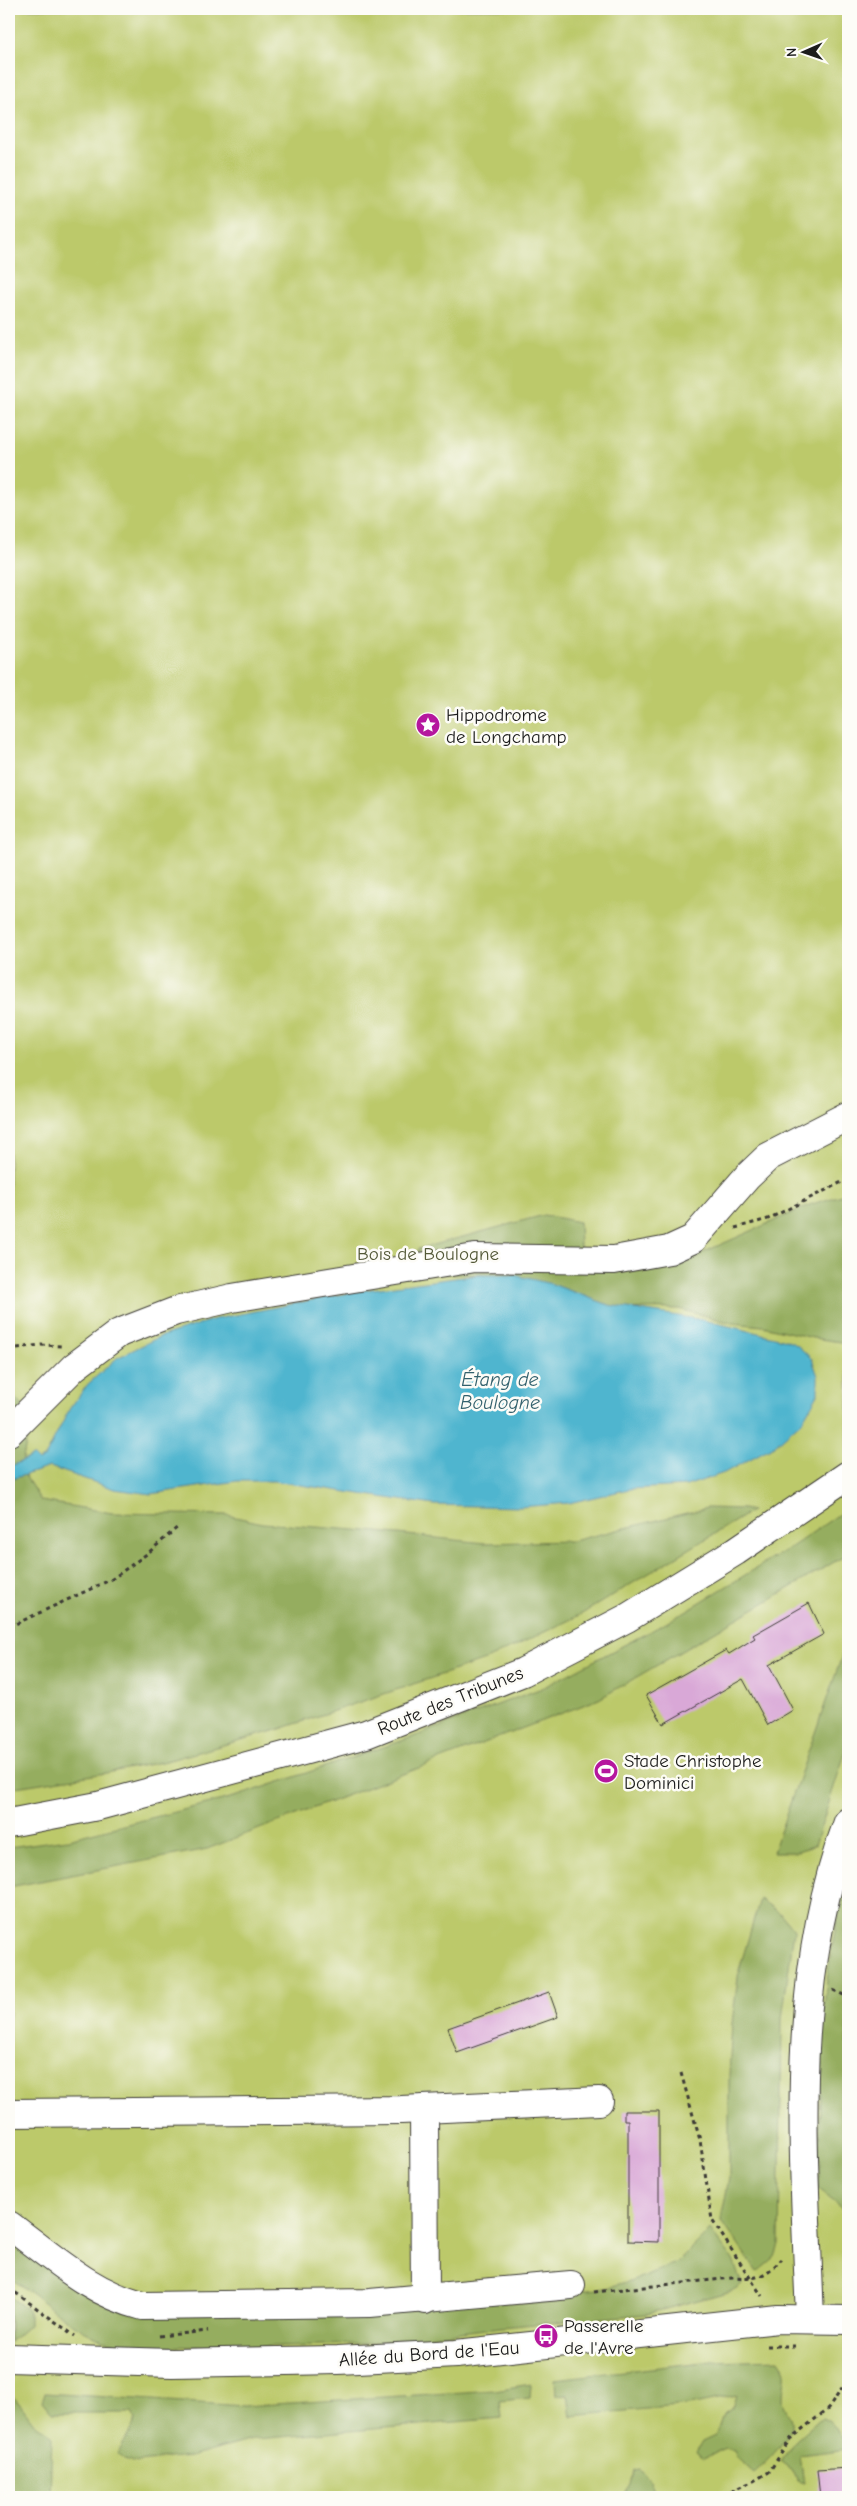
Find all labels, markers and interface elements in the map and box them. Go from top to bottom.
north arrow [780,28,830,78]
text: N [783,48,800,57]
place label: Hippodrome de Longchamp [446,704,567,748]
place icon: Hippodrome de Longchamp [415,712,441,738]
park label: Bois de Boulogne [357,1243,499,1265]
water label: Étang de Boulogne [460,1368,540,1414]
street label: Route des Tribunes [374,1662,526,1740]
place label: Stade Christophe Dominici [624,1750,761,1794]
sports icon: Stade Christophe Dominici [593,1758,619,1784]
place label: Passerelle de l'Avre [564,2315,643,2359]
bus stop icon: Passerelle de l'Avre [533,2323,559,2349]
street label: Allée du Bord de l'Eau [338,2337,520,2371]

